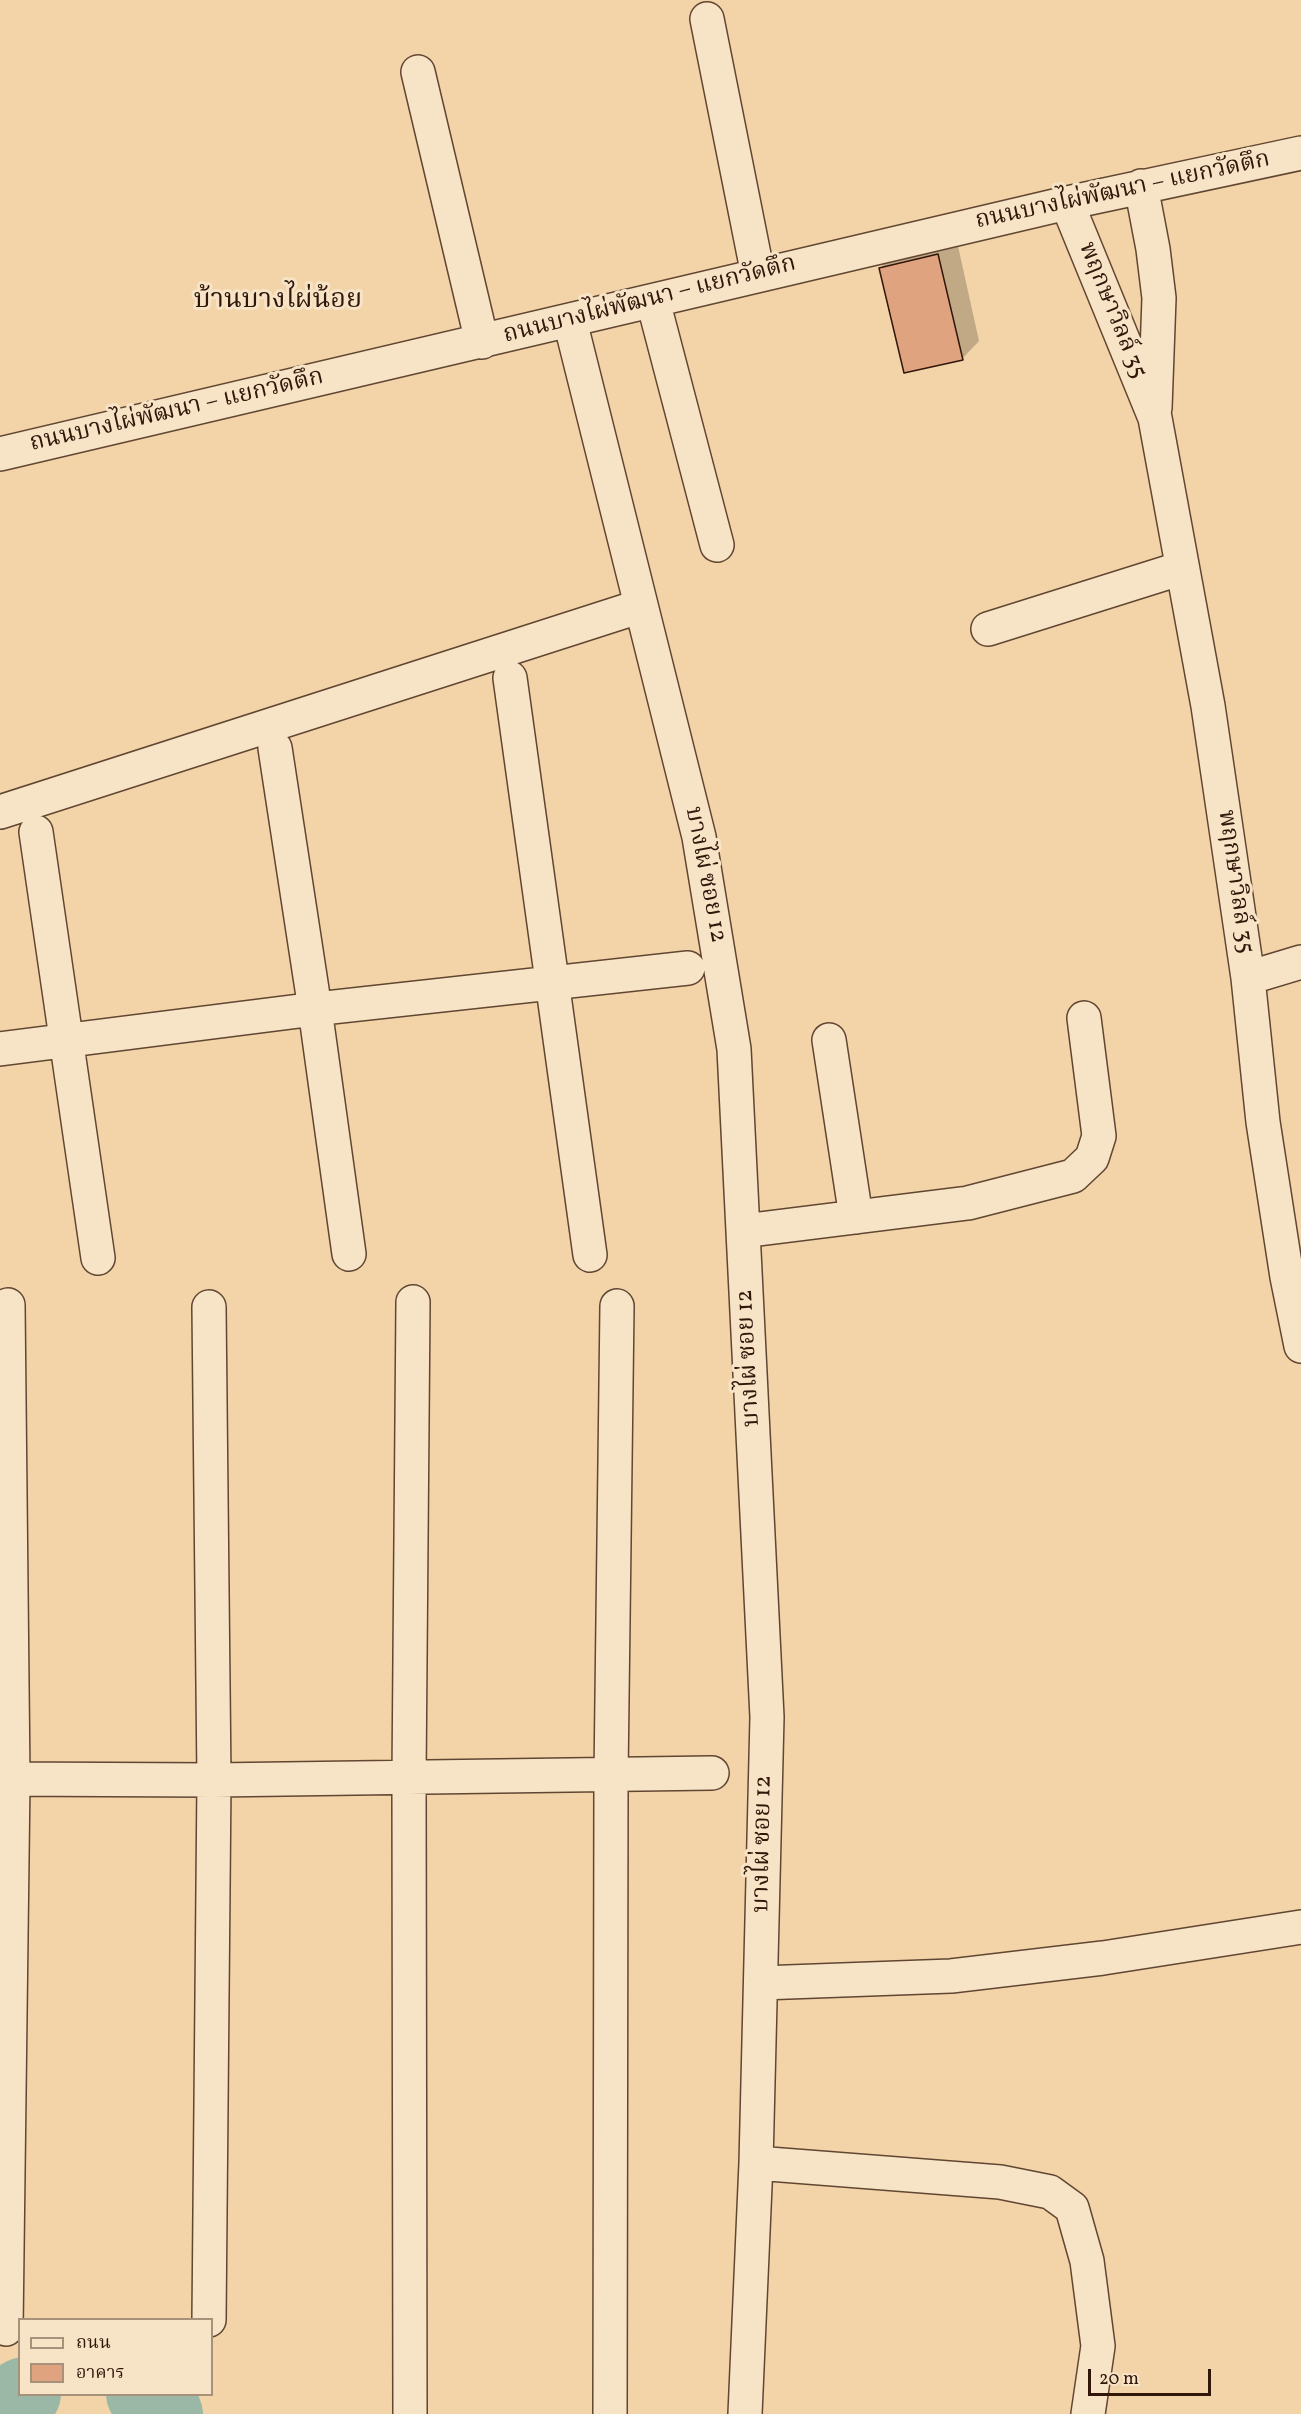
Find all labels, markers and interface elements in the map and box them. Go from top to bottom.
street label: ถนนบางไผ่พัฒนา – แยกวัดตึก [973,147,1273,237]
street label: พฤกษาวิลล์ 35 [1071,238,1151,384]
street label: ถนนบางไผ่พัฒนา – แยกวัดตึก [501,251,799,351]
district label: บ้านบางไผ่น้อย [194,286,362,318]
street label: ถนนบางไผ่พัฒนา – แยกวัดตึก [27,364,327,460]
street label: บางไผ่ ซอย 12 [677,805,731,945]
street label: พฤกษาวิลล์ 35 [1210,808,1258,956]
street label: บางไผ่ ซอย 12 [732,1289,768,1427]
street label: บางไผ่ ซอย 12 [748,1775,780,1913]
legend [18,2318,213,2396]
text: ถนน [76,2331,111,2356]
scale bar [1091,2357,1214,2395]
text: อาคาร [76,2361,125,2386]
text: 20 m [1099,2367,1139,2392]

